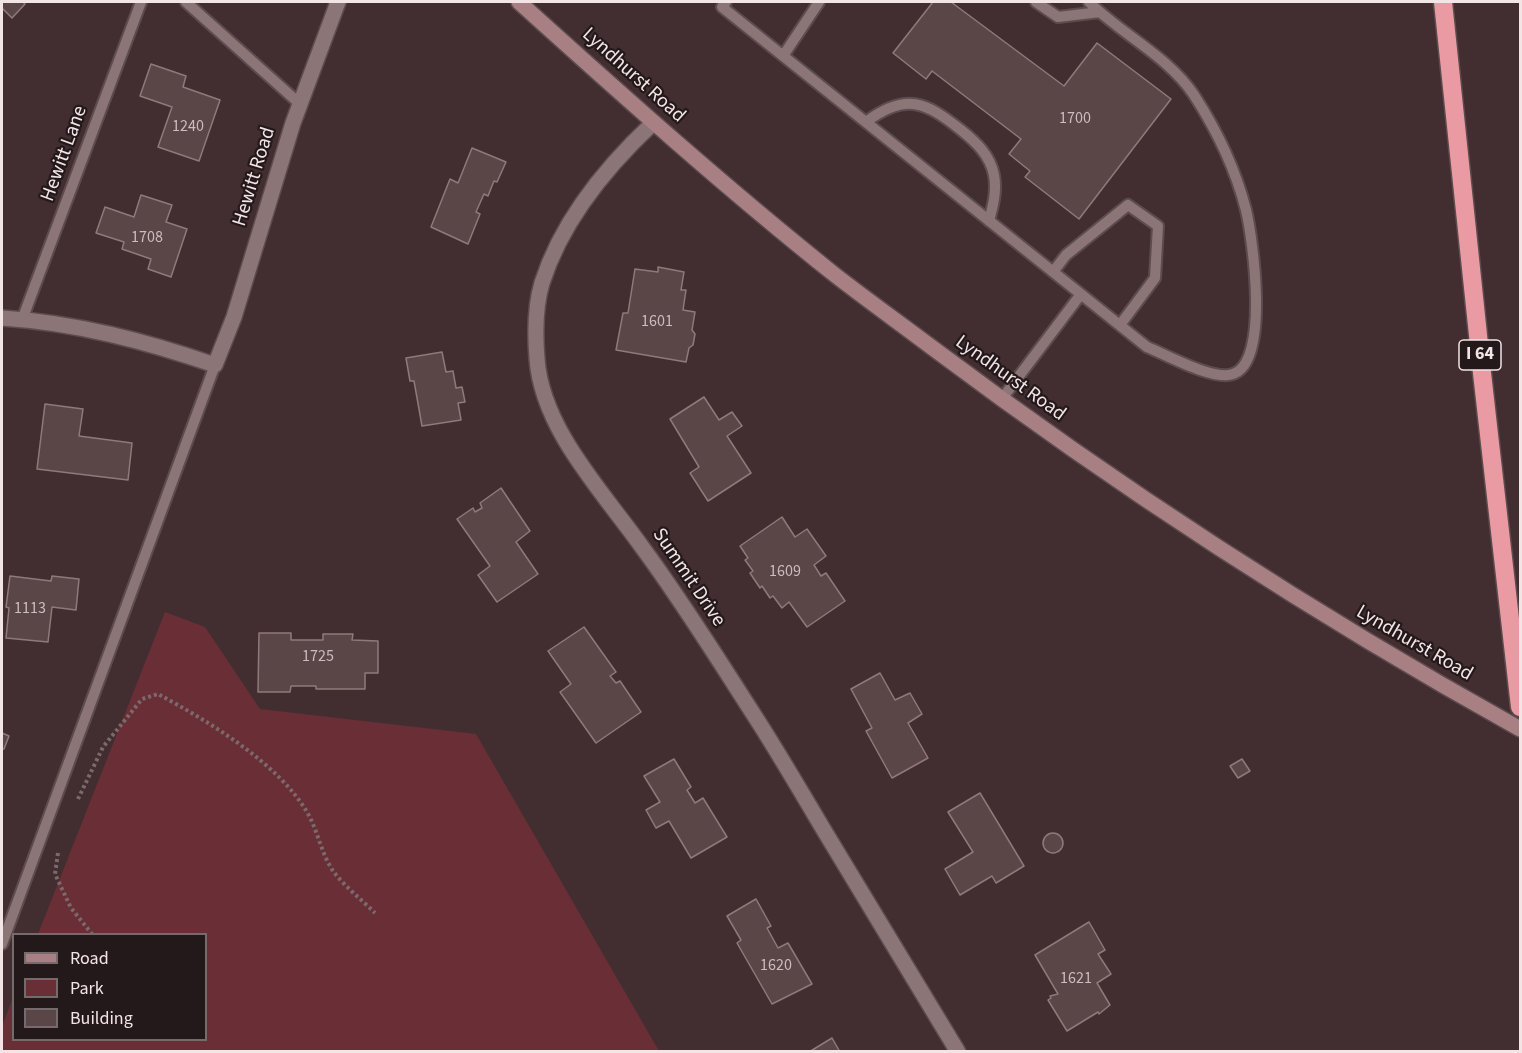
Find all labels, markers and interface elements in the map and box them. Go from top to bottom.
street label: Lyndhurst Road [576,23,690,129]
street label: Hewitt Lane [37,103,93,205]
house number: 1700 [1059,109,1091,129]
house number: 1240 [172,117,204,137]
street label: Hewitt Road [229,125,281,229]
house number: 1708 [131,228,163,248]
house number: 1601 [641,312,673,332]
street label: Lyndhurst Road [950,331,1070,427]
road number: I 64 [1459,340,1501,370]
street label: Summit Drive [646,524,730,632]
house number: 1609 [769,562,801,582]
house number: 1113 [14,599,46,619]
street label: Lyndhurst Road [1351,601,1477,687]
house number: 1725 [302,647,334,667]
legend [12,933,207,1041]
text: Road [70,946,109,971]
house number: 1620 [760,956,792,976]
house number: 1621 [1060,969,1092,989]
text: Park [70,976,104,1001]
text: Building [70,1006,133,1031]

